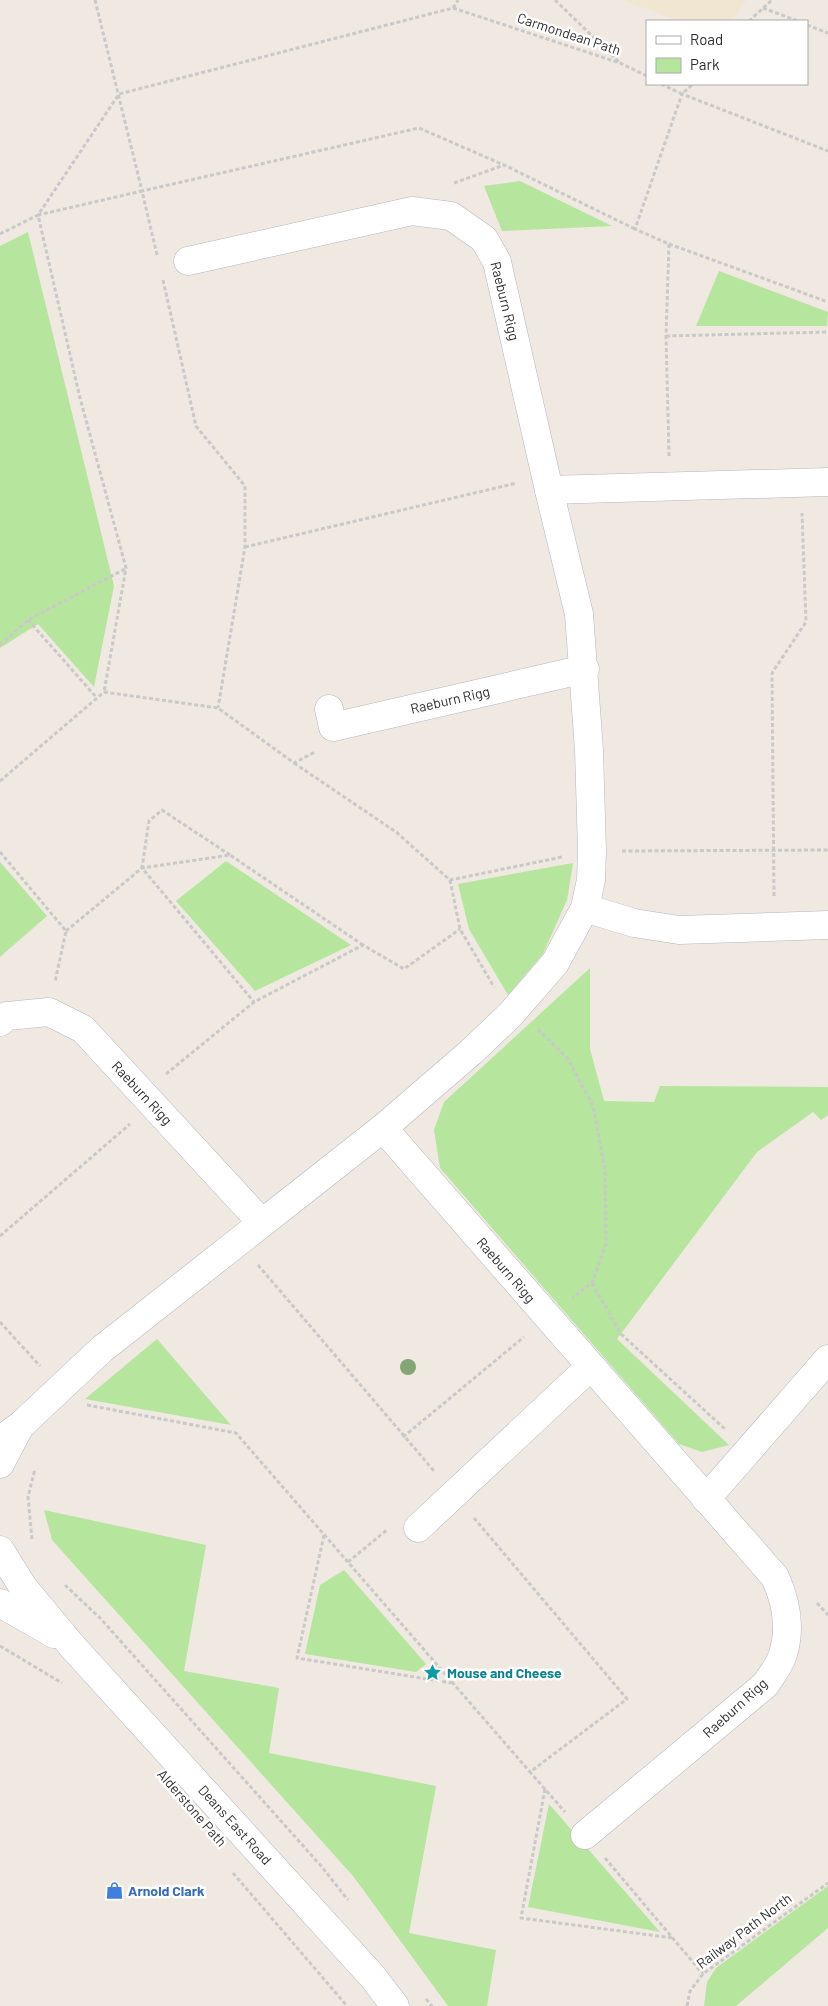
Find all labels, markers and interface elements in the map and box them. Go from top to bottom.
street label: Carmondean Path [515,9,623,58]
legend [646,20,808,85]
text: Road [690,30,723,48]
text: Park [690,55,720,73]
street label: Raeburn Rigg [487,260,524,342]
street label: Raeburn Rigg [409,682,491,717]
street label: Raeburn Rigg [109,1057,176,1128]
street label: Raeburn Rigg [473,1234,539,1306]
place icon: Mouse and Cheese [423,1663,443,1683]
place label: Mouse and Cheese [447,1664,562,1681]
street label: Raeburn Rigg [699,1674,770,1741]
street label: Alderstone Path [154,1766,231,1850]
street label: Deans East Road [195,1781,276,1868]
shop icon: Arnold Clark [104,1881,124,1901]
place label: Arnold Clark [128,1882,205,1899]
street label: Railway Path North [693,1889,795,1972]

